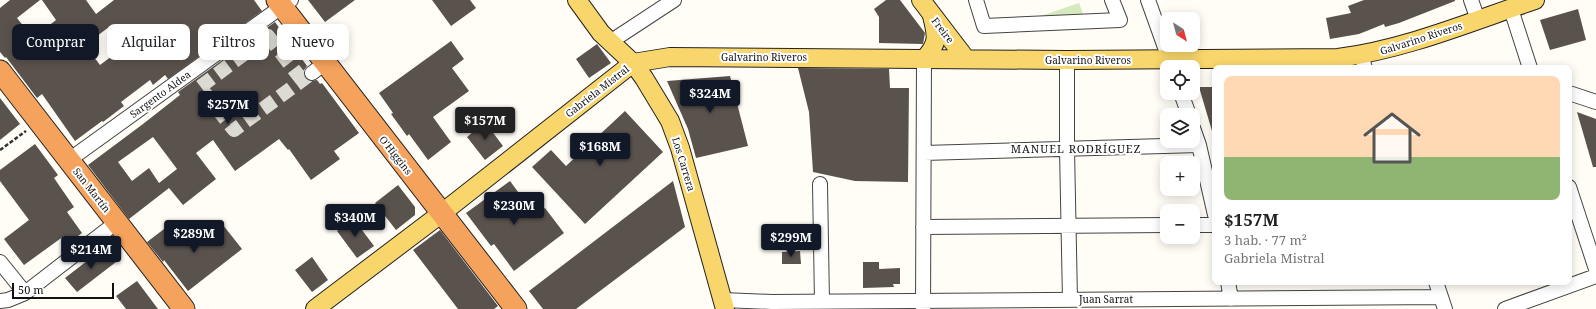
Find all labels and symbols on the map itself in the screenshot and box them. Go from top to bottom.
north arrow [1160,12,1200,52]
street label: Freire [929,14,957,46]
street label: Galvarino Riveros [1378,18,1464,58]
street label: Galvarino Riveros [721,50,807,64]
street label: Galvarino Riveros [1045,53,1131,67]
street label: Gabriela Mistral [562,62,632,120]
street label: Sargento Aldea [127,67,194,121]
pin: $324M [682,80,738,114]
pin: $257M [200,91,256,125]
pin: $157M [457,107,513,141]
street label: O'Higgins [376,133,416,178]
pin: $168M [572,133,628,167]
street label: Los Carrera [669,135,699,193]
district label: MANUEL RODRÍGUEZ [1011,141,1141,156]
street label: San Martín [70,165,114,216]
pin: $230M [486,192,542,226]
pin: $340M [327,204,383,238]
pin: $289M [166,220,222,254]
pin: $299M [763,224,819,258]
pin: $214M [63,236,119,270]
scale bar [12,281,114,300]
street label: Juan Sarrat [1078,292,1133,306]

